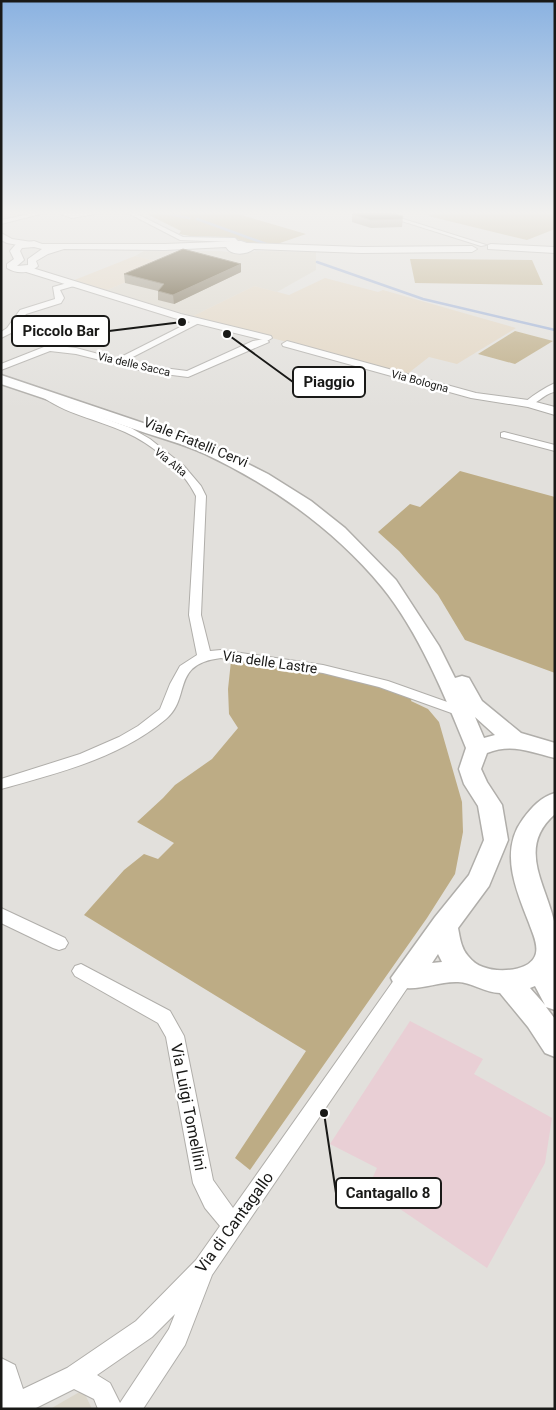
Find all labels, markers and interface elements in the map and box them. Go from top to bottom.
callout: Piccolo Bar [12,316,109,346]
text: Piccolo Bar [23,322,100,340]
street label: Via delle Sacca [96,350,172,379]
callout: Piaggio [293,367,365,397]
street label: Via Bologna [390,368,450,395]
text: Piaggio [303,373,355,391]
street label: Viale Fratelli Cervi [141,414,251,470]
street label: Via Alta [152,445,189,479]
street label: Via delle Lastre [222,647,318,677]
street label: Via Luigi Tomellini [167,1042,210,1172]
street label: Via di Cantagallo [191,1168,277,1276]
callout: Cantagallo 8 [336,1178,441,1208]
text: Cantagallo 8 [346,1184,430,1202]

